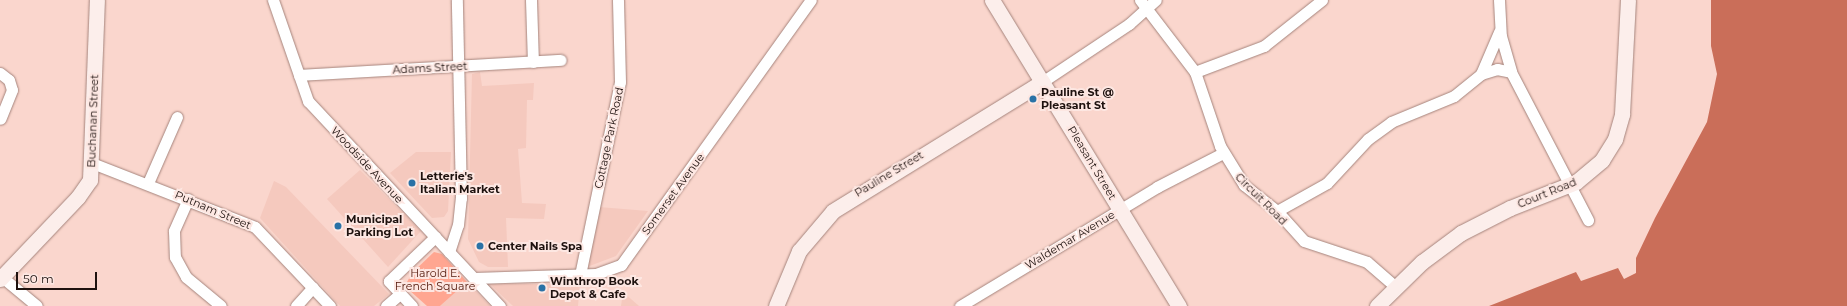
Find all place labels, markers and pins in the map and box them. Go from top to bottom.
place label: Pauline St @ Pleasant St [1041,86,1114,112]
marker: Pauline St @ Pleasant St [1028,94,1038,104]
place label: Letterie's Italian Market [420,170,500,196]
marker: Letterie's Italian Market [407,178,417,188]
place label: Municipal Parking Lot [346,213,413,239]
marker: Municipal Parking Lot [333,221,343,231]
place label: Center Nails Spa [488,239,582,253]
marker: Center Nails Spa [475,241,485,251]
place label: Winthrop Book Depot & Cafe [550,275,639,301]
marker: Winthrop Book Depot & Cafe [537,283,547,293]

